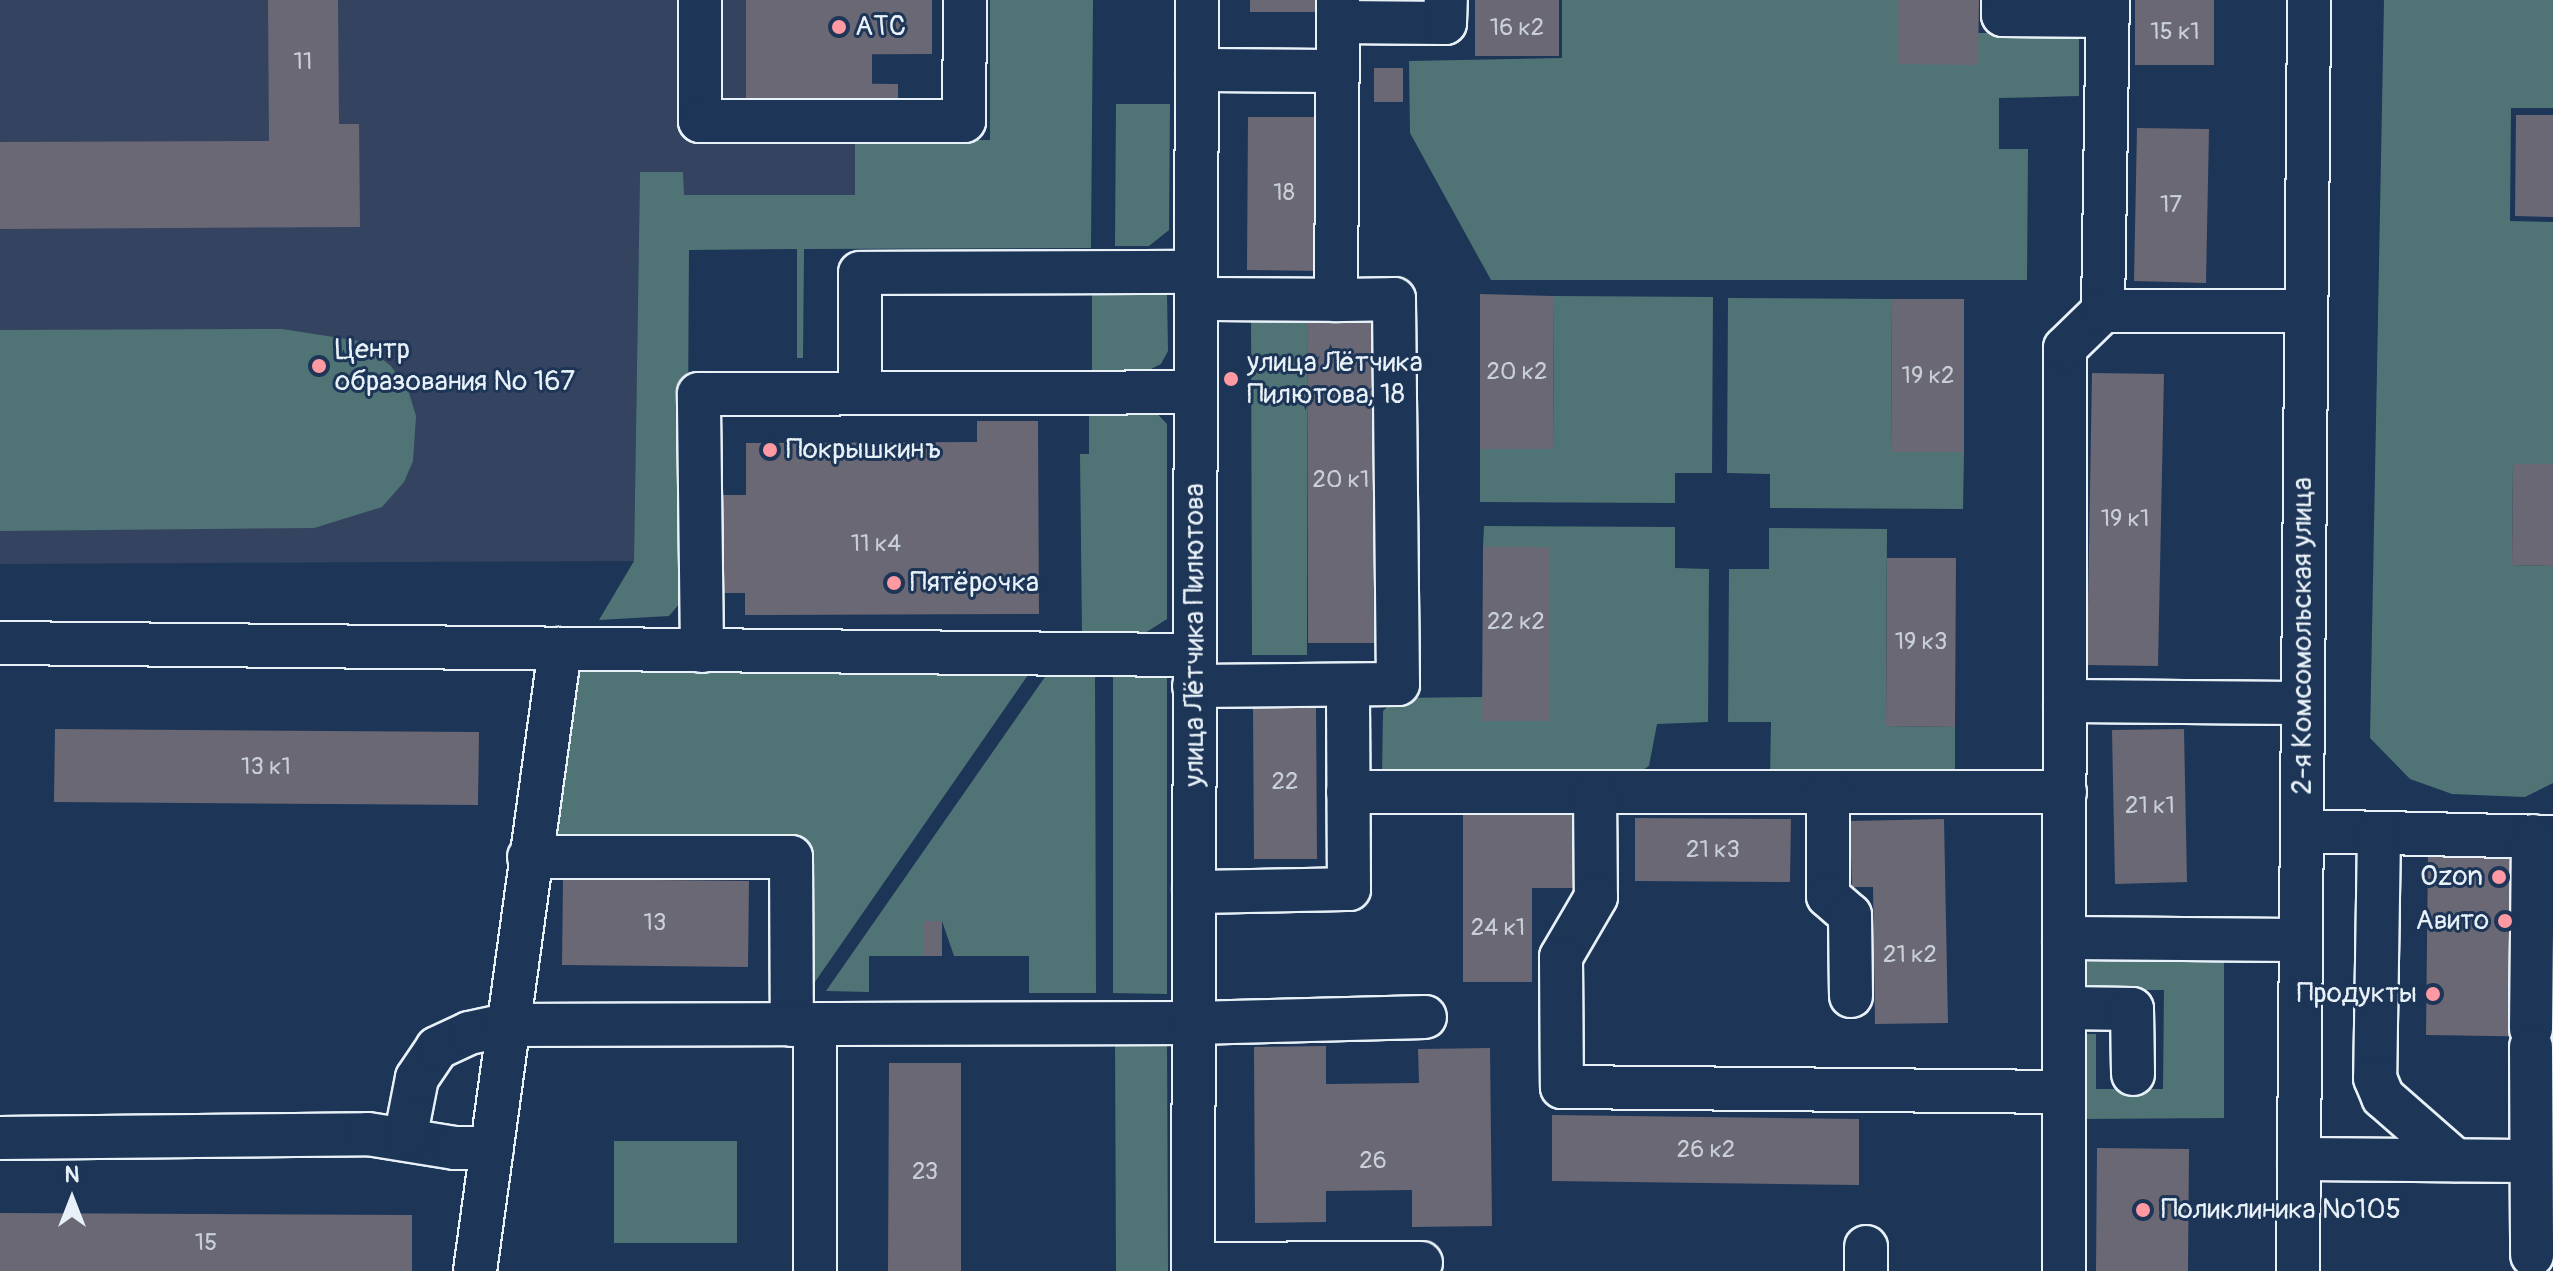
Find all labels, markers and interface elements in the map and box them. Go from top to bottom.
place label: АТС [855,10,906,44]
house number: 16 к2 [1490,14,1544,42]
marker: АТС [830,18,848,36]
house number: 15 к1 [2150,18,2200,46]
house number: 11 [294,48,312,76]
house number: 18 [1273,179,1295,207]
house number: 17 [2160,191,2182,219]
place label: Центр образования № 167 [335,333,575,399]
place label: улица Лётчика Пилютова, 18 [1247,346,1423,412]
marker: Центр образования № 167 [310,357,328,375]
house number: 20 к2 [1487,358,1547,386]
house number: 19 к2 [1902,362,1954,390]
marker: улица Лётчика Пилютова, 18 [1222,370,1240,388]
place label: Покрышкинъ [786,433,942,467]
marker: Покрышкинъ [761,441,779,459]
house number: 20 к1 [1313,466,1369,494]
street label: 2-я Комсомольская улица [2286,477,2320,795]
street label: улица Лётчика Пилютова [1178,483,1212,787]
house number: 19 к1 [2101,505,2149,533]
house number: 11 к4 [851,530,901,558]
place label: Пятёрочка [910,566,1039,600]
marker: Пятёрочка [885,574,903,592]
house number: 22 к2 [1487,608,1545,636]
house number: 19 к3 [1895,628,1947,656]
house number: 13 к1 [241,753,291,781]
house number: 22 [1272,768,1298,796]
house number: 21 к1 [2125,792,2175,820]
house number: 21 к3 [1686,836,1740,864]
place label: Ozon [2420,860,2483,894]
marker: Ozon [2490,868,2508,886]
place label: Авито [2416,904,2489,938]
house number: 13 [644,909,666,937]
marker: Авито [2496,912,2514,930]
house number: 24 к1 [1471,914,1525,942]
house number: 21 к2 [1883,941,1937,969]
place label: Продукты [2297,977,2417,1011]
marker: Продукты [2424,985,2442,1003]
house number: 26 к2 [1677,1136,1735,1164]
house number: 26 [1359,1147,1387,1175]
house number: 23 [912,1158,938,1186]
north arrow [32,1159,112,1239]
text: N [65,1161,79,1189]
place label: Поликлиника №105 [2161,1193,2401,1227]
marker: Поликлиника №105 [2132,1199,2154,1221]
house number: 15 [195,1229,217,1257]

